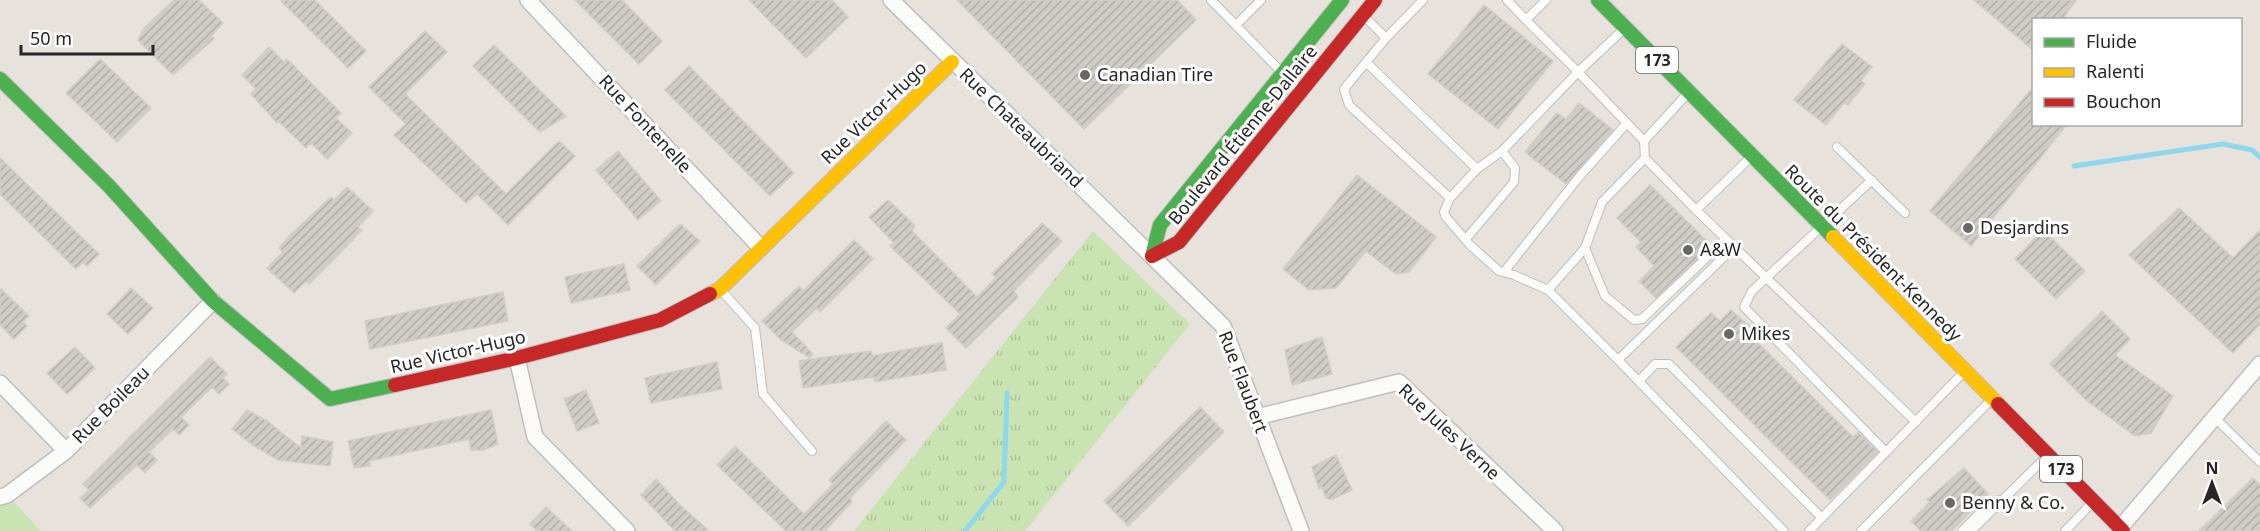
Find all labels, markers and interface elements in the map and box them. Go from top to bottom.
scale bar [21,18,153,56]
legend [2032,18,2242,126]
text: 50 m [30,26,72,50]
text: Fluide [2086,29,2137,53]
street label: Boulevard Étienne-Dallaire [1162,40,1322,229]
road number: 173 [1636,47,1678,73]
street label: Rue Victor-Hugo [815,56,931,169]
text: Ralenti [2086,59,2144,83]
street label: Rue Chateaubriand [955,62,1089,193]
place label: Canadian Tire [1097,62,1213,86]
marker: Canadian Tire [1078,68,1092,82]
street label: Rue Fontenelle [594,69,697,178]
text: Bouchon [2086,89,2162,113]
street label: Route du Président-Kennedy [1780,158,1968,347]
place label: Desjardins [1980,215,2069,239]
marker: Desjardins [1961,221,1975,235]
place label: A&W [1700,237,1741,261]
marker: A&W [1681,243,1695,257]
place label: Mikes [1741,321,1790,345]
street label: Rue Victor-Hugo [388,324,528,378]
street label: Rue Flaubert [1213,327,1275,437]
marker: Mikes [1722,327,1736,341]
street label: Rue Boileau [66,360,154,448]
street label: Rue Jules Verne [1394,378,1506,485]
north arrow [2182,453,2242,513]
road number: 173 [2040,456,2082,482]
text: N [2205,457,2219,479]
place label: Benny & Co. [1962,490,2065,514]
marker: Benny & Co. [1943,496,1957,510]

